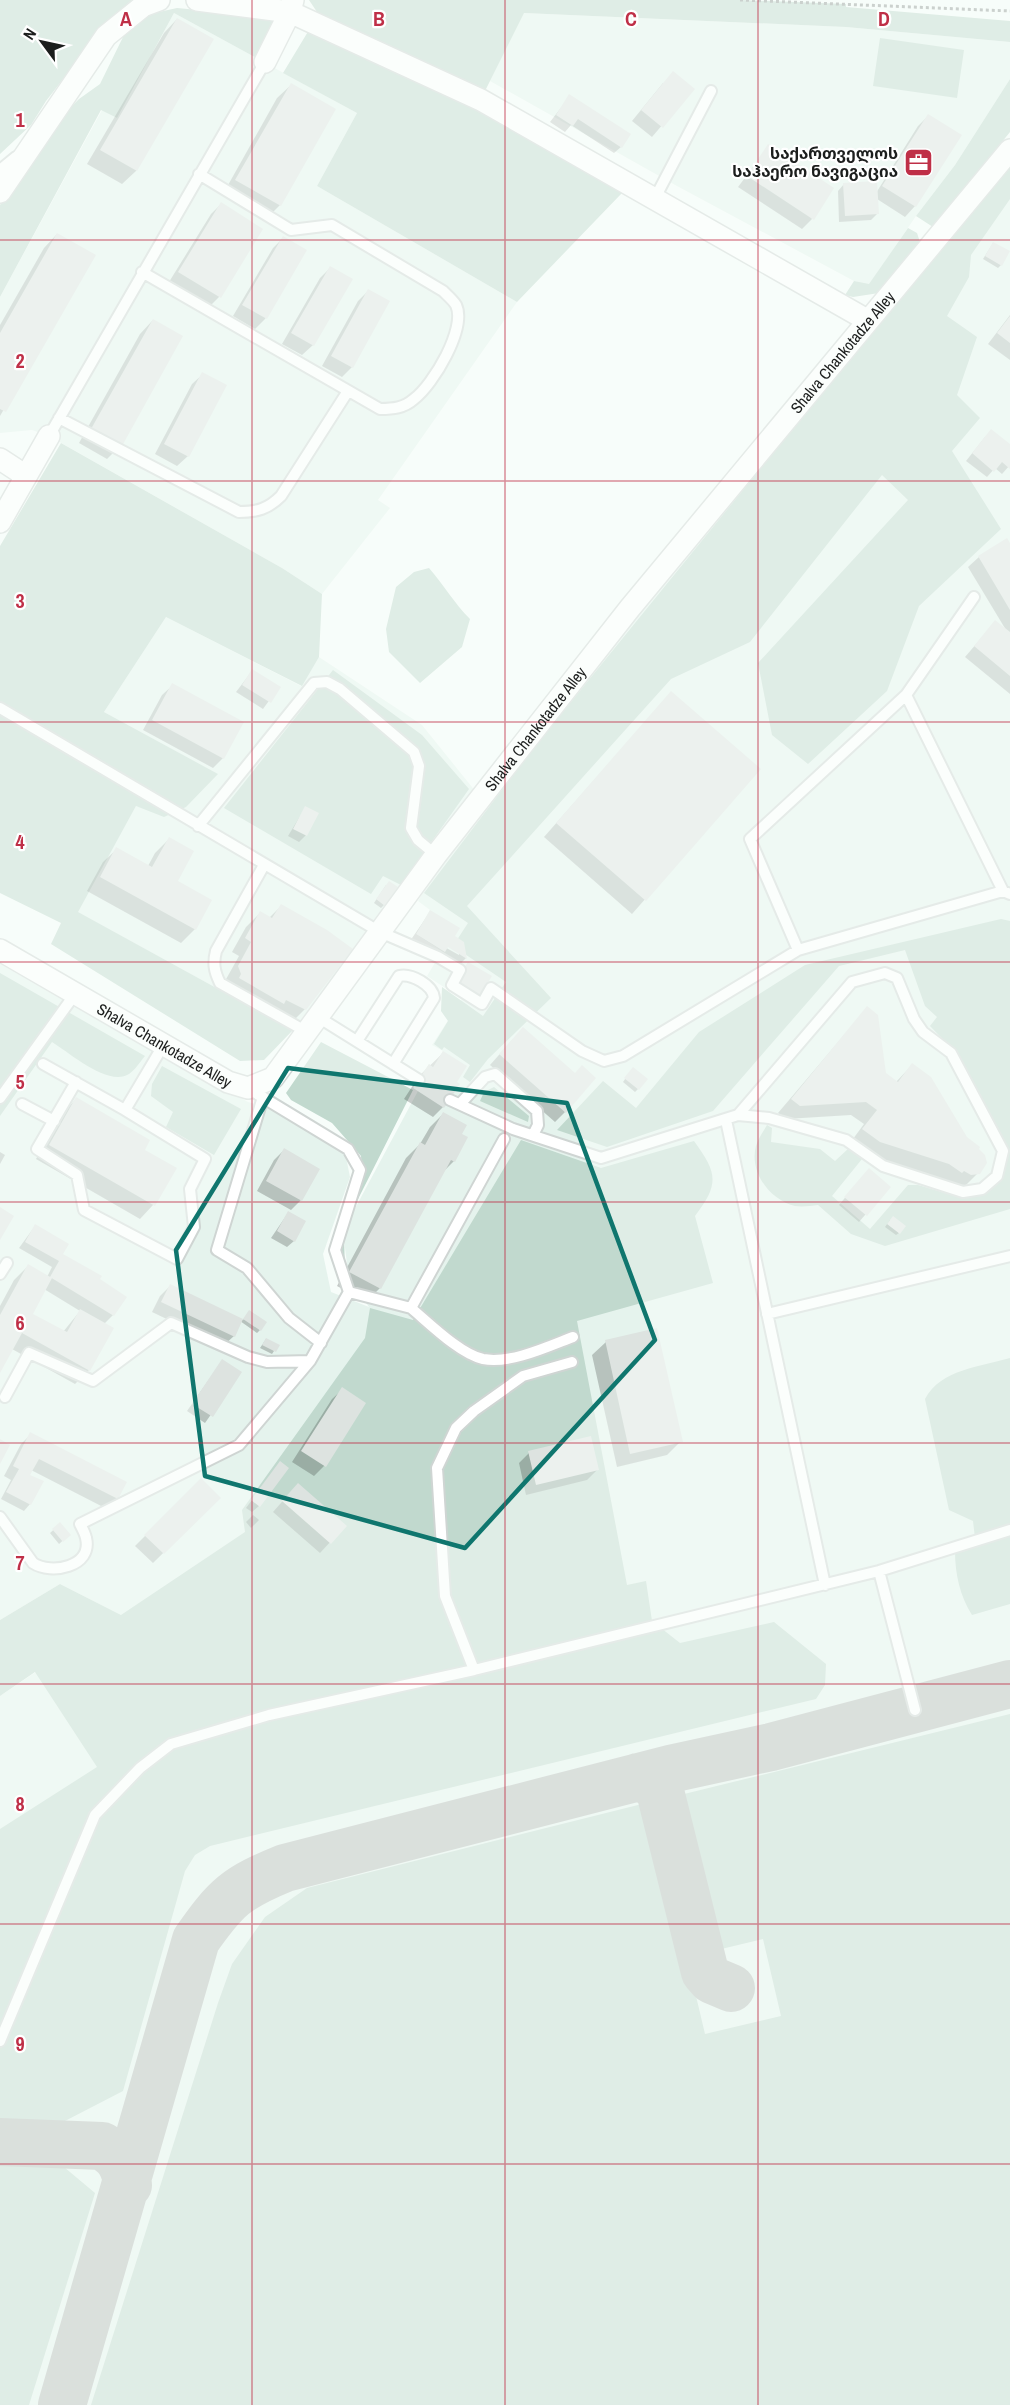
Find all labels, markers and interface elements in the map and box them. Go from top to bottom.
text: A [120,5,132,32]
text: B [373,5,385,32]
text: C [625,5,637,32]
text: D [878,5,890,32]
north arrow [12,12,72,72]
text: N [18,24,41,44]
text: 1 [15,106,25,133]
place label: საქართველოს საჰაერო ნავიგაცია [732,142,898,182]
office icon: საქართველოს საჰაერო ნავიგაცია [903,146,935,178]
street label: Shalva Chankotadze Alley [785,286,900,418]
text: 2 [15,347,25,374]
text: 3 [15,587,25,614]
street label: Shalva Chankotadze Alley [479,662,591,796]
text: 4 [15,828,25,855]
street label: Shalva Chankotadze Alley [93,997,236,1093]
text: 5 [15,1068,25,1095]
text: 6 [15,1309,25,1336]
text: 7 [15,1549,25,1576]
text: 8 [15,1790,25,1817]
text: 9 [15,2030,25,2057]

